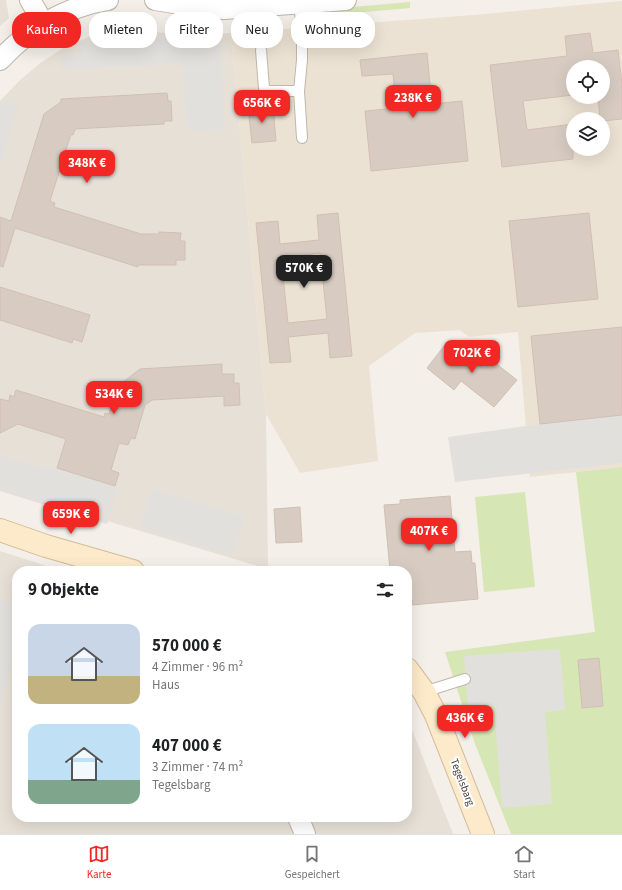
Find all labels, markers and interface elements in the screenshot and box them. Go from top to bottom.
chip: Kaufen [12,12,81,48]
chip: Mieten [89,12,157,48]
chip: Filter [165,12,223,48]
chip: Neu [231,12,283,48]
chip: Wohnung [291,12,375,48]
map controls [566,60,610,156]
button: locate [566,60,610,104]
pin: 238K € [380,85,446,119]
text: 238K € [394,89,432,107]
pin: 656K € [229,90,295,124]
text: 656K € [243,94,281,112]
button: layers [566,112,610,156]
pin: 348K € [54,150,120,184]
text: 348K € [68,154,106,172]
pin: 570K € [271,255,337,289]
text: 570K € [285,259,323,277]
pin: 702K € [439,340,505,374]
text: 702K € [453,344,491,362]
pin: 534K € [81,381,147,415]
text: 534K € [95,385,133,403]
pin: 659K € [38,501,104,535]
text: 659K € [52,505,90,523]
pin: 407K € [396,518,462,552]
text: 407K € [410,522,448,540]
text: 9 Objekte [28,578,99,602]
icon: filters [374,579,396,601]
text: 570 000 € [152,634,222,658]
icon: home [60,640,108,688]
text: 4 Zimmer · 96 m² [152,658,243,676]
text: Haus [152,676,180,694]
pin: 436K € [432,705,498,739]
text: 436K € [446,709,484,727]
text: 407 000 € [152,734,222,758]
icon: home [60,740,108,788]
street label: Tegelsbarg [447,756,479,808]
text: 3 Zimmer · 74 m² [152,758,243,776]
text: Tegelsbarg [152,776,211,794]
tab: Karte [87,843,111,882]
tab: Gespeichert [285,843,340,882]
tab: Start [513,843,535,882]

